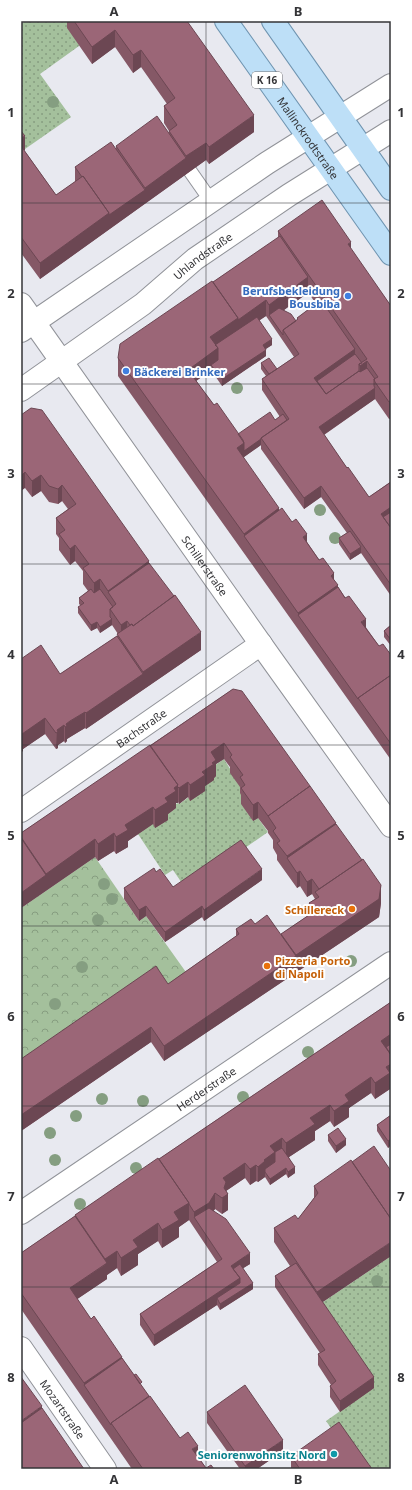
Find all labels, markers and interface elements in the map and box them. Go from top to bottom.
text: A [110,2,119,20]
text: B [294,2,302,20]
road number: K 16 [252,72,282,88]
street label: Mallinckrodtstraße [274,94,343,182]
text: 1 [7,103,15,121]
text: 1 [397,103,405,121]
street label: Uhlandstraße [170,229,235,282]
place label: Berufsbekleidung Bousbiba [243,283,340,311]
text: 2 [7,284,15,302]
text: 2 [397,284,405,302]
marker: Berufsbekleidung Bousbiba [343,291,353,301]
place label: Bäckerei Brinker [134,364,225,379]
marker: Bäckerei Brinker [121,366,131,376]
text: 3 [7,464,15,482]
text: 3 [397,464,405,482]
street label: Schillerstraße [179,532,232,599]
text: 4 [7,645,15,663]
text: 4 [397,645,405,663]
street label: Bachstraße [113,705,169,750]
text: 5 [7,826,15,844]
text: 5 [397,826,405,844]
place label: Schillereck [285,902,344,917]
marker: Schillereck [347,904,357,914]
place label: Pizzeria Porto di Napoli [275,953,351,981]
marker: Pizzeria Porto di Napoli [262,961,272,971]
text: 6 [7,1007,15,1025]
text: 6 [397,1007,405,1025]
street label: Herderstraße [173,1063,239,1114]
text: 7 [7,1187,15,1205]
text: 7 [397,1187,405,1205]
text: 8 [7,1368,15,1386]
text: 8 [397,1368,405,1386]
street label: Mozartstraße [37,1376,89,1442]
place label: Seniorenwohnsitz Nord [198,1447,326,1462]
marker: Seniorenwohnsitz Nord [329,1449,339,1459]
text: A [110,1470,119,1488]
text: B [294,1470,302,1488]

